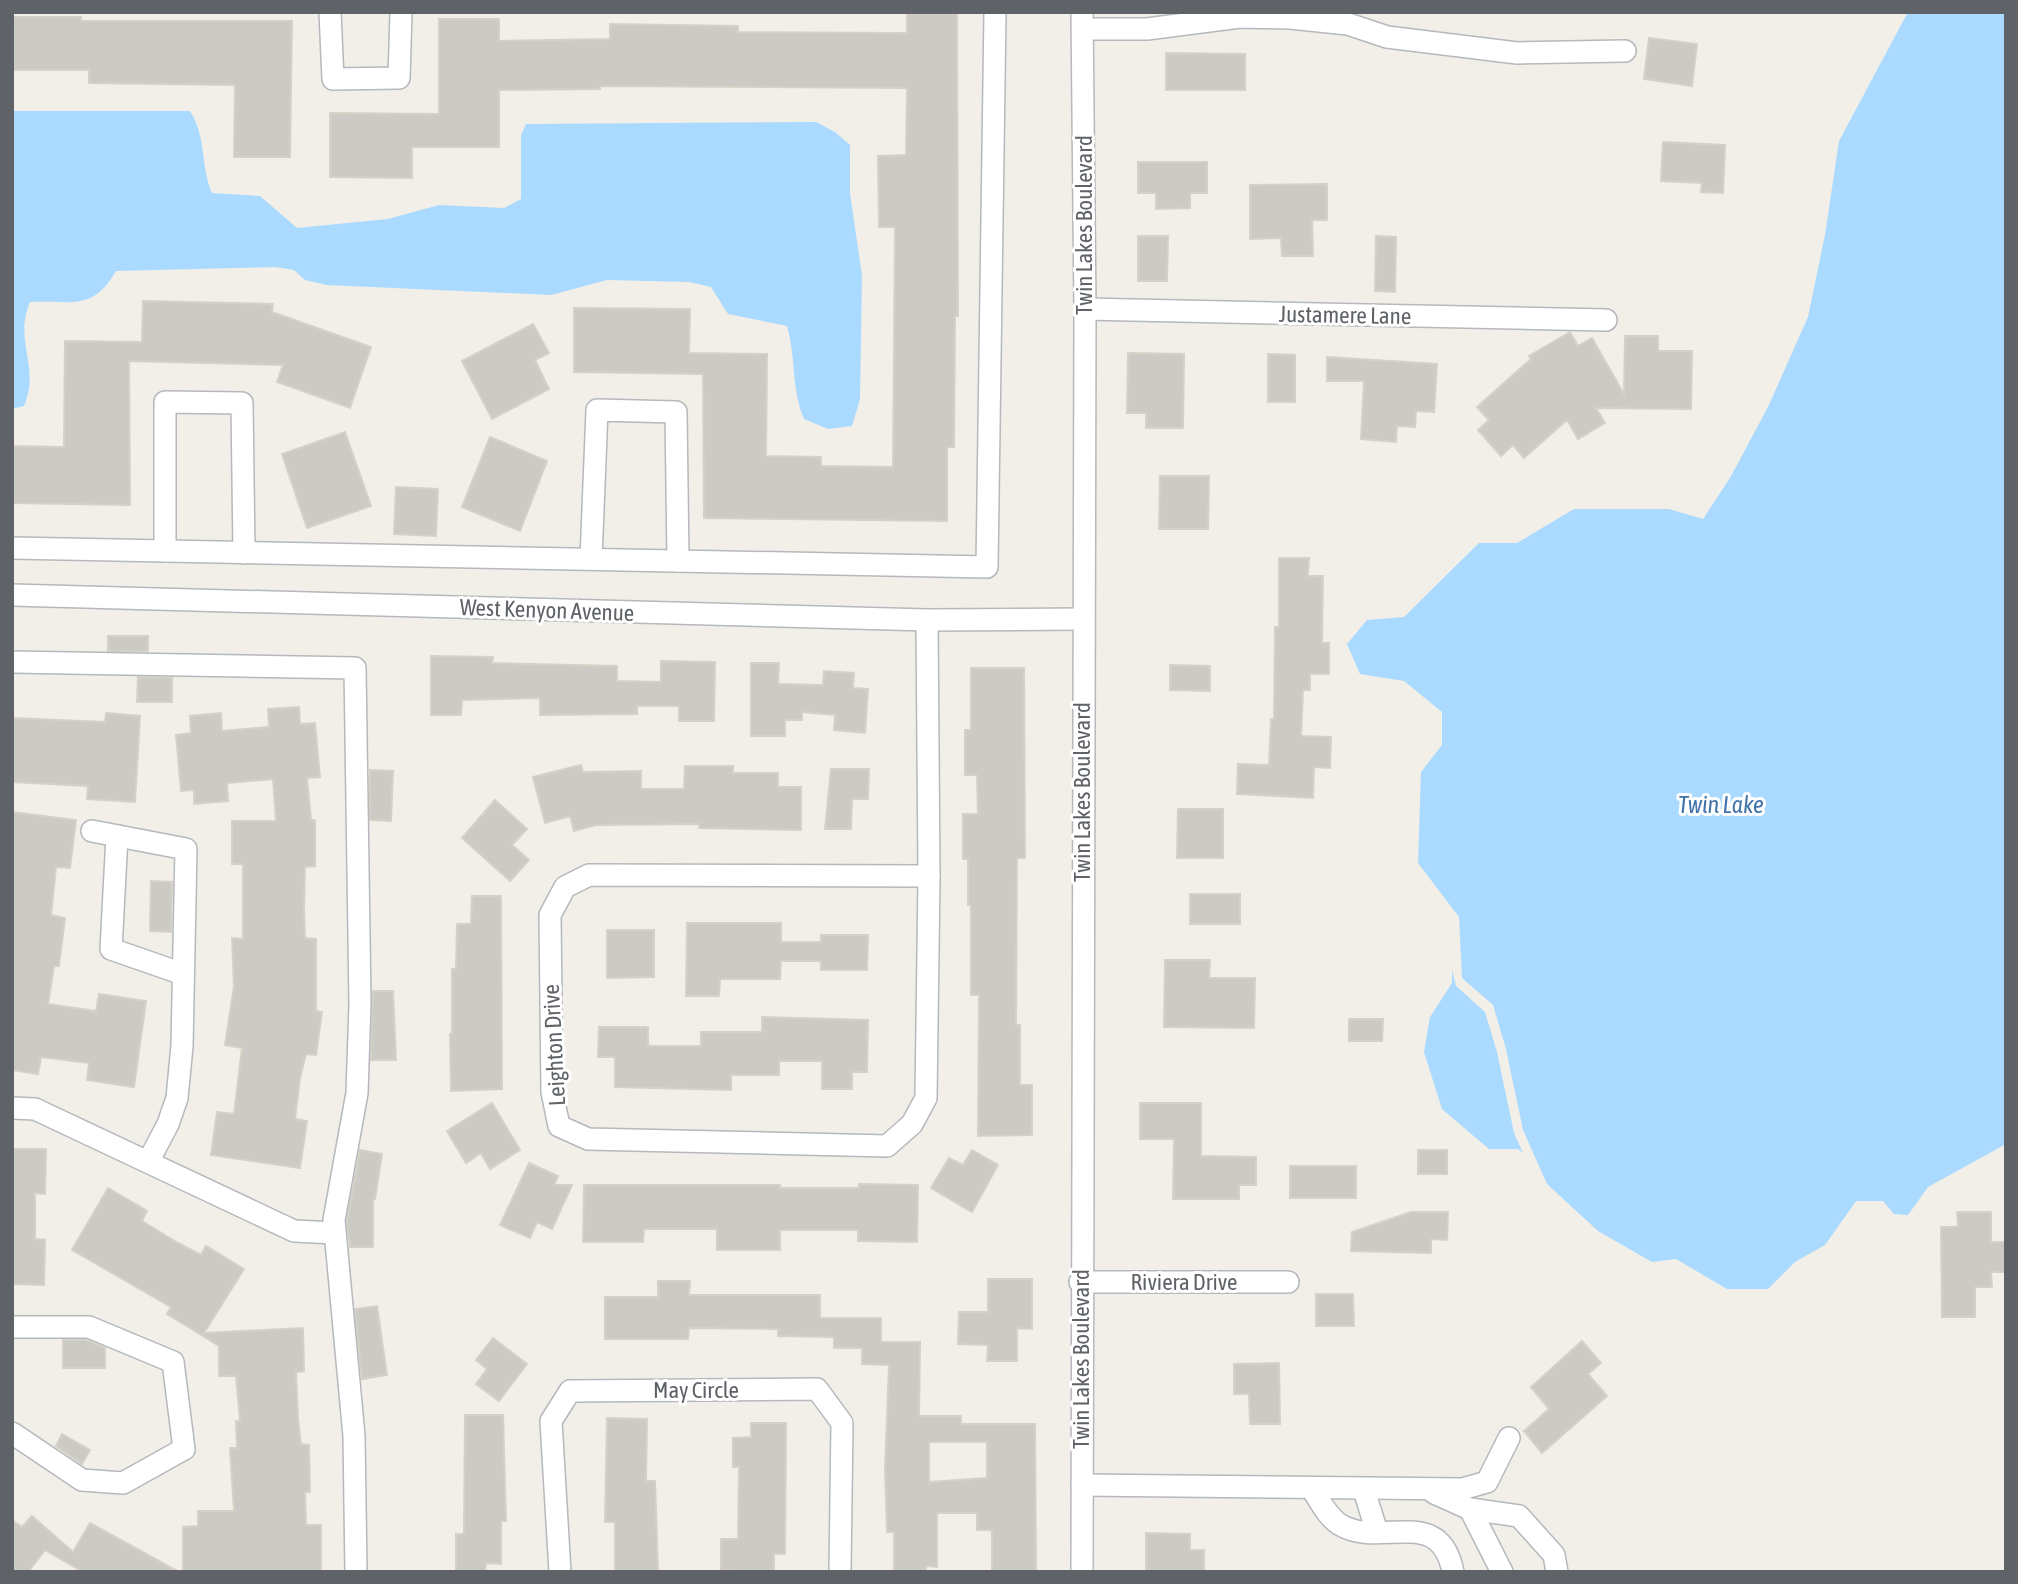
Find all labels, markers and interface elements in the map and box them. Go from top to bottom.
street label: Twin Lakes Boulevard [1071,135,1097,315]
street label: Justamere Lane [1279,301,1411,329]
street label: West Kenyon Avenue [459,594,635,626]
street label: Twin Lakes Boulevard [1069,702,1095,882]
water label: Twin Lake [1678,791,1764,818]
street label: Leighton Drive [538,983,570,1107]
street label: Twin Lakes Boulevard [1068,1269,1094,1449]
street label: Riviera Drive [1131,1269,1237,1295]
street label: May Circle [653,1377,739,1403]

